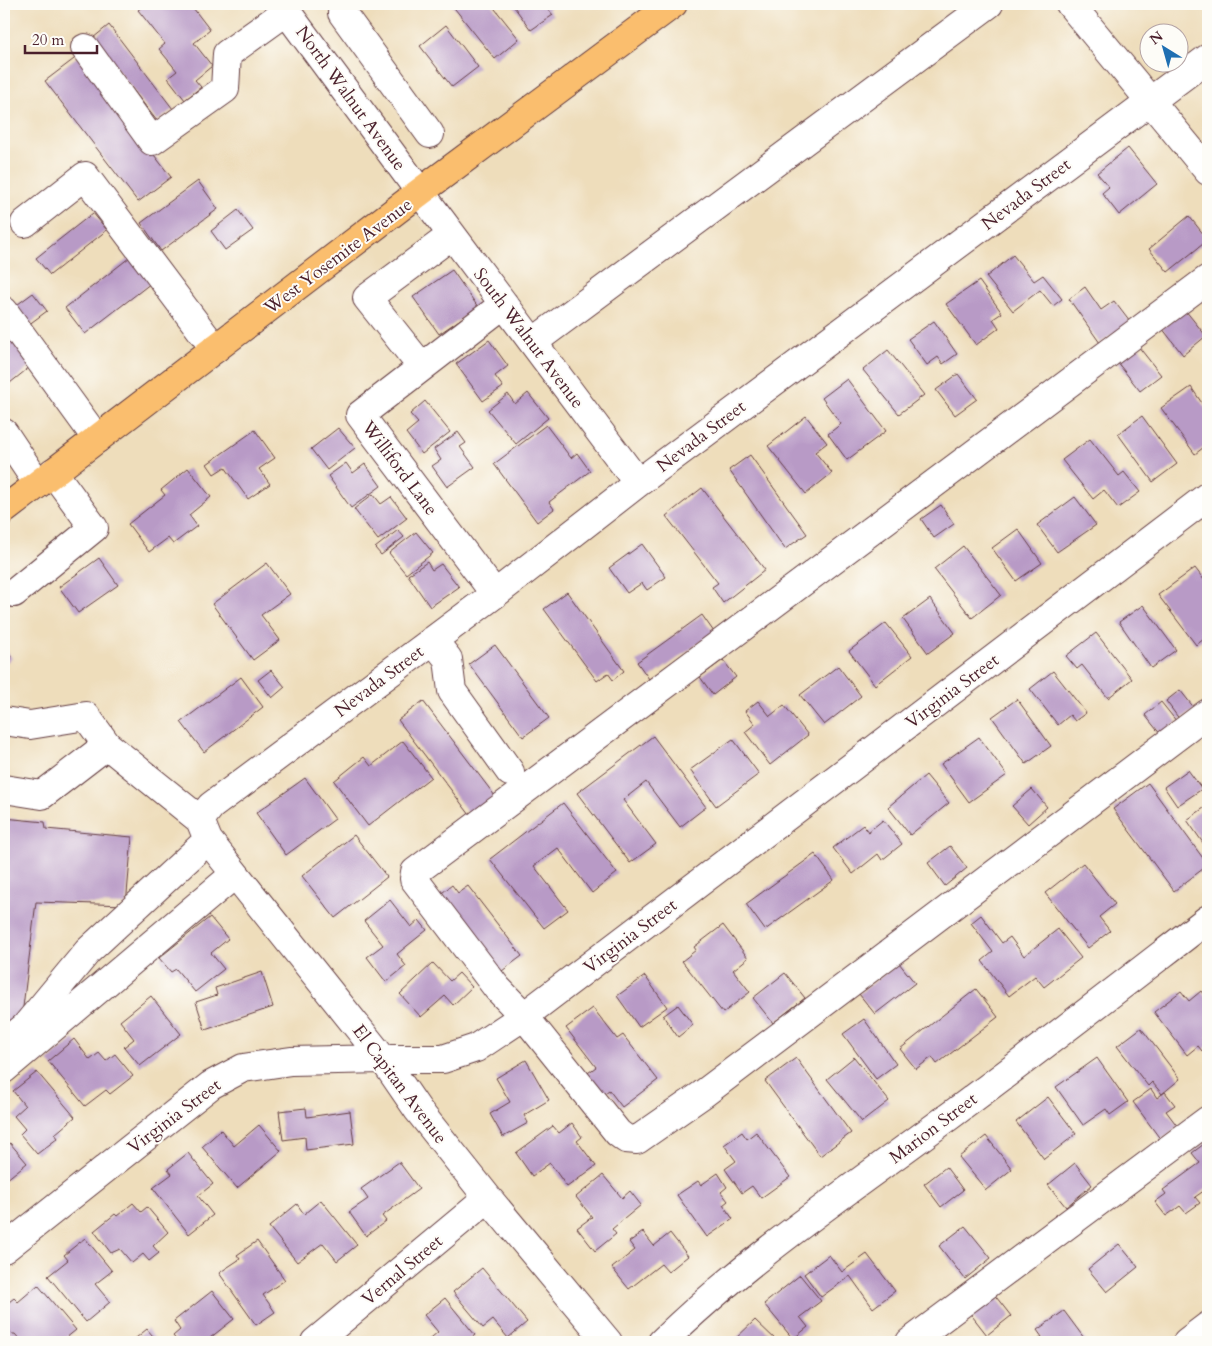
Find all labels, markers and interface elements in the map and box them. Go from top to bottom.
street label: North Walnut Avenue [290,21,412,176]
scale bar [25,22,98,54]
north arrow [1140,22,1190,72]
text: N [1146,27,1167,49]
text: 20 m [32,30,64,50]
street label: Nevada Street [976,152,1076,236]
street label: West Yosemite Avenue [258,192,417,321]
street label: South Walnut Avenue [467,263,590,414]
street label: Nevada Street [651,394,751,478]
street label: Williford Lane [355,415,443,521]
street label: Nevada Street [329,639,429,723]
street label: Virginia Street [900,648,1004,735]
street label: Virginia Street [578,893,682,980]
street label: El Capitan Avenue [346,1019,453,1149]
street label: Virginia Street [122,1073,226,1160]
street label: Marion Street [884,1087,983,1170]
street label: Vernal Street [356,1229,448,1312]

